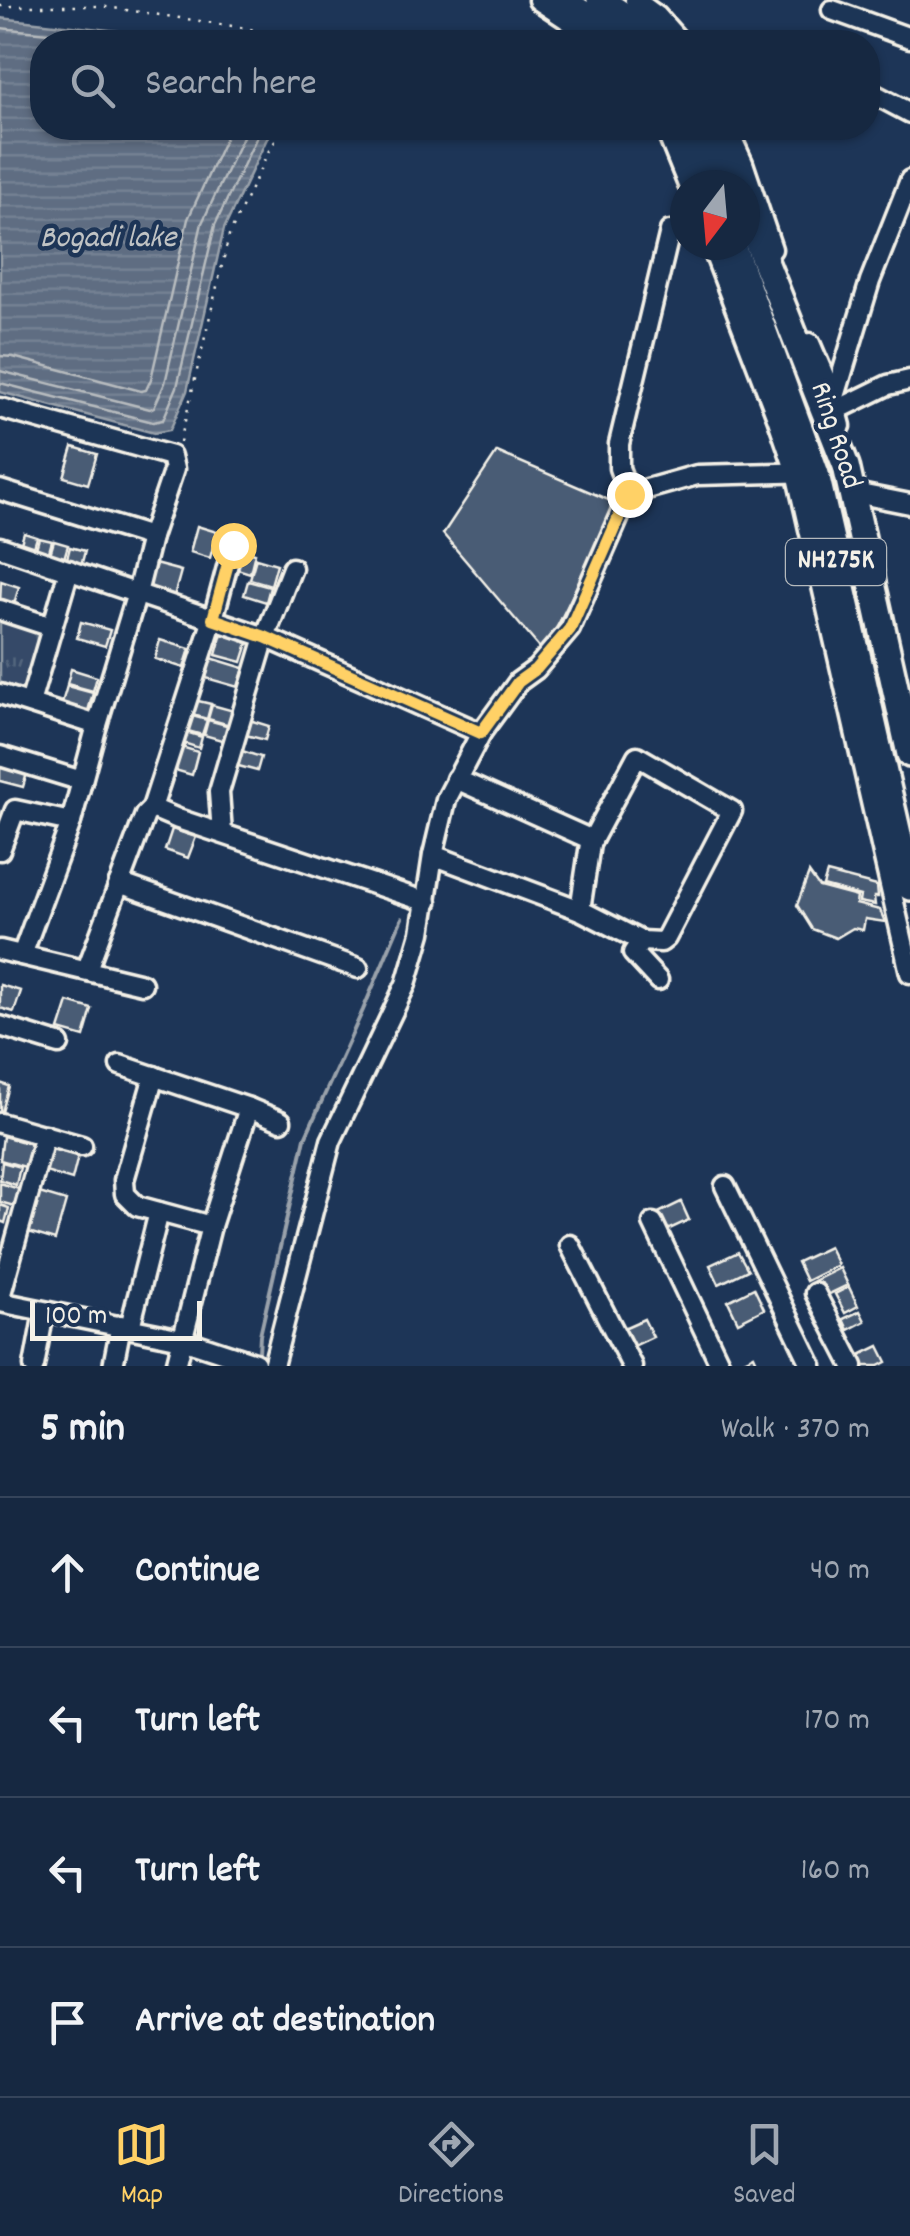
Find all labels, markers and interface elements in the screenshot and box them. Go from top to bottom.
search box [30,30,880,140]
icon: search [65,58,120,113]
text: Search here [145,58,317,113]
north arrow [670,170,760,260]
water label: Bogadi lake [40,217,178,263]
street label: Ring Road [797,377,871,495]
route end [607,472,653,518]
route start [211,523,257,569]
road number: NH275K [786,539,886,585]
scale bar [30,1296,202,1340]
text: 100 m [45,1298,107,1338]
text: 5 min [40,1401,125,1461]
text: Walk · 370 m [721,1408,870,1454]
icon: ahead [40,1545,95,1600]
text: Continue [135,1545,260,1600]
text: 40 m [810,1549,870,1595]
icon: left [40,1695,95,1750]
text: Turn left [135,1695,260,1750]
text: 170 m [804,1699,870,1745]
icon: left [40,1845,95,1900]
text: Turn left [135,1845,260,1900]
text: 160 m [801,1849,870,1895]
icon: arrive [40,1995,95,2050]
text: Arrive at destination [135,1995,435,2050]
tab: Map [114,2117,169,2217]
tab: Directions [398,2117,504,2217]
tab: Saved [733,2117,796,2217]

